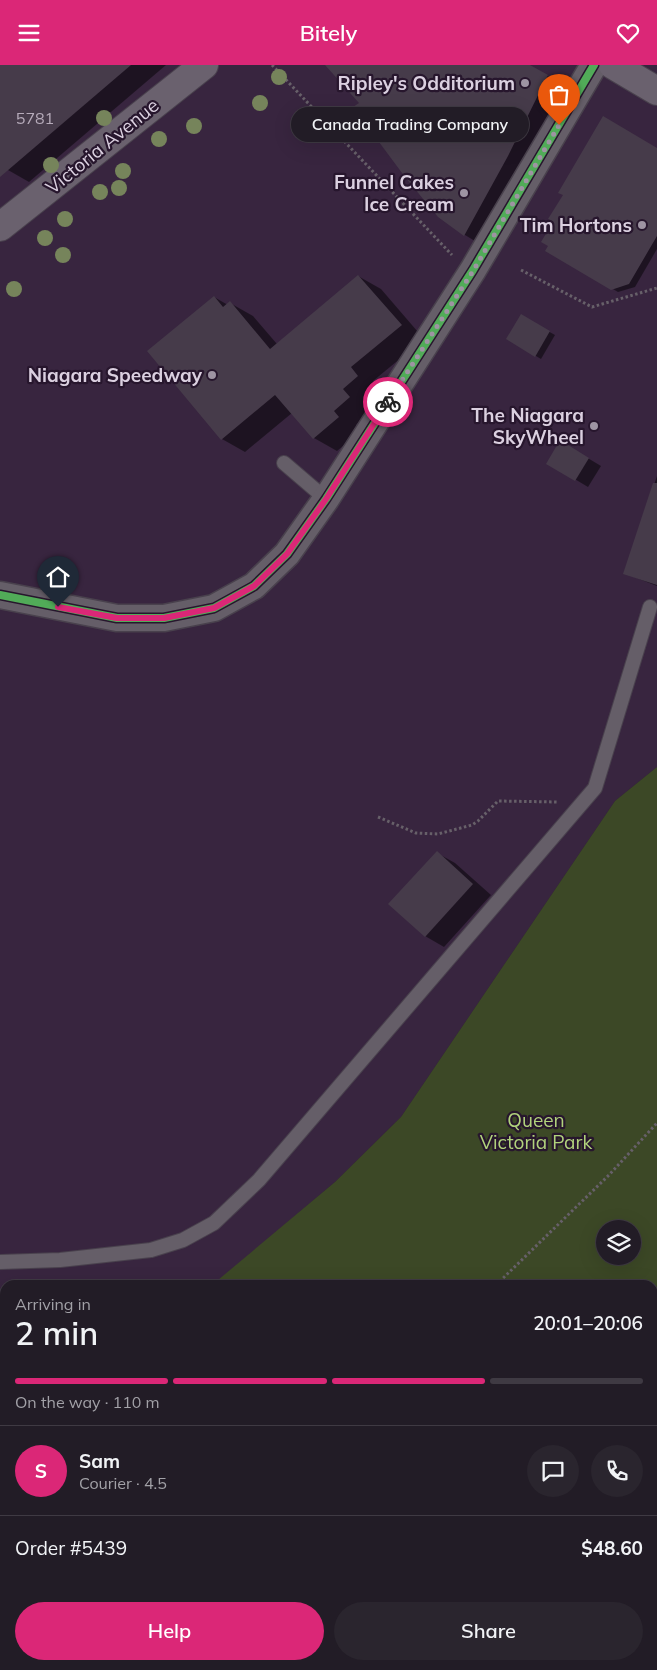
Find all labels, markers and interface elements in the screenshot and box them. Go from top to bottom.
icon: menu [15,19,43,47]
text: Bitely [300,19,357,47]
icon: heart [614,19,642,47]
place label: Ripley's Odditorium [337,71,515,95]
pin [538,74,580,125]
marker: Ripley's Odditorium [519,77,531,89]
icon: bag [545,81,573,109]
street label: Victoria Avenue [41,93,163,199]
callout: Canada Trading Company [292,107,529,143]
house number: 5781 [16,108,54,128]
text: Canada Trading Company [312,114,508,134]
place label: Funnel Cakes Ice Cream [334,170,454,216]
marker: Funnel Cakes Ice Cream [458,187,470,199]
place label: Tim Hortons [520,213,632,237]
marker: Tim Hortons [636,219,648,231]
place label: Niagara Speedway [28,363,203,387]
marker: Niagara Speedway [206,369,218,381]
courier [363,377,413,427]
icon: bike [374,388,402,416]
place label: The Niagara SkyWheel [471,403,584,449]
marker: The Niagara SkyWheel [588,420,600,432]
pin [37,556,79,607]
icon: home [44,563,72,591]
park label: Queen Victoria Park [480,1108,592,1154]
map controls [596,1220,641,1265]
button: layers [596,1220,641,1265]
text: Arriving in [15,1294,91,1314]
text: 20:01–20:06 [533,1311,643,1335]
text: 2 min [15,1313,98,1353]
text: On the way · 110 m [15,1392,160,1412]
button: chat [527,1445,579,1497]
button: phone [591,1445,643,1497]
text: Sam [79,1449,120,1473]
text: S [35,1459,47,1483]
text: Courier · 4.5 [79,1473,167,1493]
text: Order #5439 [15,1536,127,1560]
text: $48.60 [581,1536,643,1560]
button: Help [15,1602,324,1660]
button: Share [334,1602,643,1660]

